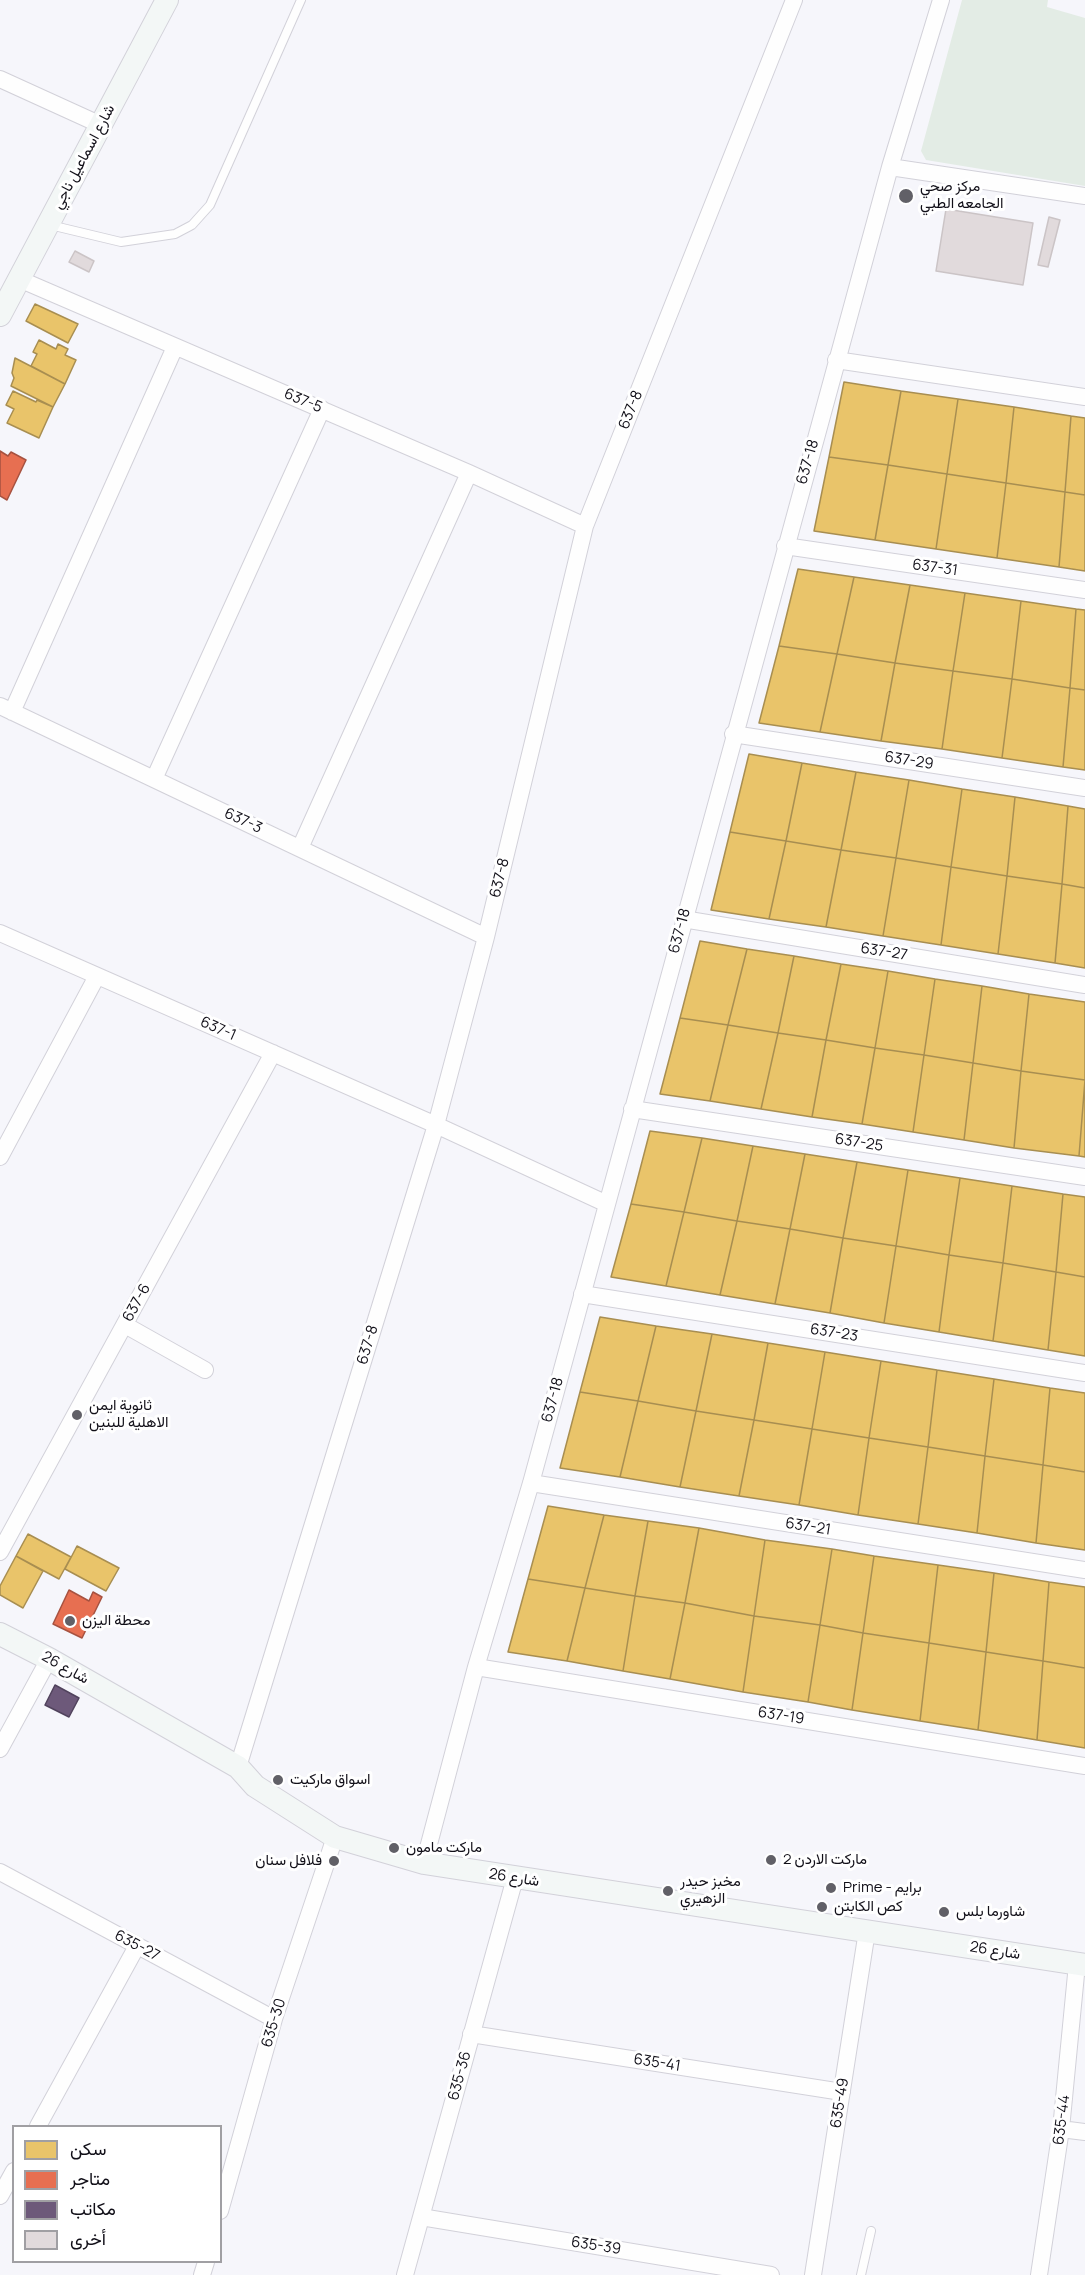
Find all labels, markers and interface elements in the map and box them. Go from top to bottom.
street label: شارع اسماعيل ناجي [49,102,119,212]
place label: مركز صحي الجامعه الطبي [920,178,1004,213]
marker: مركز صحي الجامعه الطبي [897,187,915,205]
street label: 637-5 [281,385,325,417]
street label: 637-8 [615,388,647,432]
street label: 637-18 [793,437,823,487]
street label: 637-31 [911,556,959,580]
street label: 637-29 [883,748,935,774]
street label: 637-3 [221,804,265,838]
street label: 637-8 [486,856,514,900]
street label: 637-18 [665,906,695,956]
street label: 637-27 [859,939,909,965]
street label: 637-1 [197,1013,239,1045]
street label: 637-25 [834,1130,884,1156]
street label: 637-6 [119,1281,155,1325]
street label: 637-23 [809,1320,859,1346]
street label: 637-8 [354,1323,382,1367]
street label: 637-18 [538,1375,568,1425]
place label: ثانوية ايمن الاهلية للبنين [89,1397,169,1432]
marker: ثانوية ايمن الاهلية للبنين [70,1408,84,1422]
street label: 637-21 [784,1515,832,1539]
place label: محطة اليزن [82,1612,150,1630]
marker: محطة اليزن [63,1614,77,1628]
street label: شارع 26 [38,1648,92,1688]
street label: 637-19 [757,1703,805,1729]
place label: اسواق ماركيت [290,1771,371,1789]
marker: اسواق ماركيت [271,1773,285,1787]
place label: ماركت مامون [406,1839,482,1857]
marker: ماركت مامون [387,1841,401,1855]
place label: ماركت الاردن 2 [783,1851,867,1869]
place label: فلافل سنان [255,1852,322,1870]
marker: ماركت الاردن 2 [764,1853,778,1867]
marker: فلافل سنان [327,1854,341,1868]
street label: شارع 26 [487,1865,541,1891]
place label: مخبز حيدر الزهيري [680,1873,741,1908]
place label: Prime - برايم [843,1879,922,1897]
marker: Prime - برايم [824,1881,838,1895]
marker: مخبز حيدر الزهيري [661,1884,675,1898]
place label: كص الكابتن [834,1898,903,1916]
marker: كص الكابتن [815,1900,829,1914]
place label: شاورما بلس [956,1903,1025,1921]
marker: شاورما بلس [937,1905,951,1919]
street label: 635-27 [111,1927,163,1965]
street label: شارع 26 [968,1938,1022,1964]
street label: 635-30 [258,1996,290,2050]
street label: 635-36 [445,2049,475,2103]
street label: 635-41 [632,2050,682,2076]
street label: 635-49 [827,2077,853,2129]
street label: 635-44 [1050,2094,1074,2146]
legend [12,2125,222,2263]
text: سكن [70,2136,106,2160]
text: متاجر [70,2166,110,2190]
text: مكاتب [70,2196,116,2220]
text: أخرى [70,2226,106,2250]
street label: 635-39 [570,2233,622,2259]

